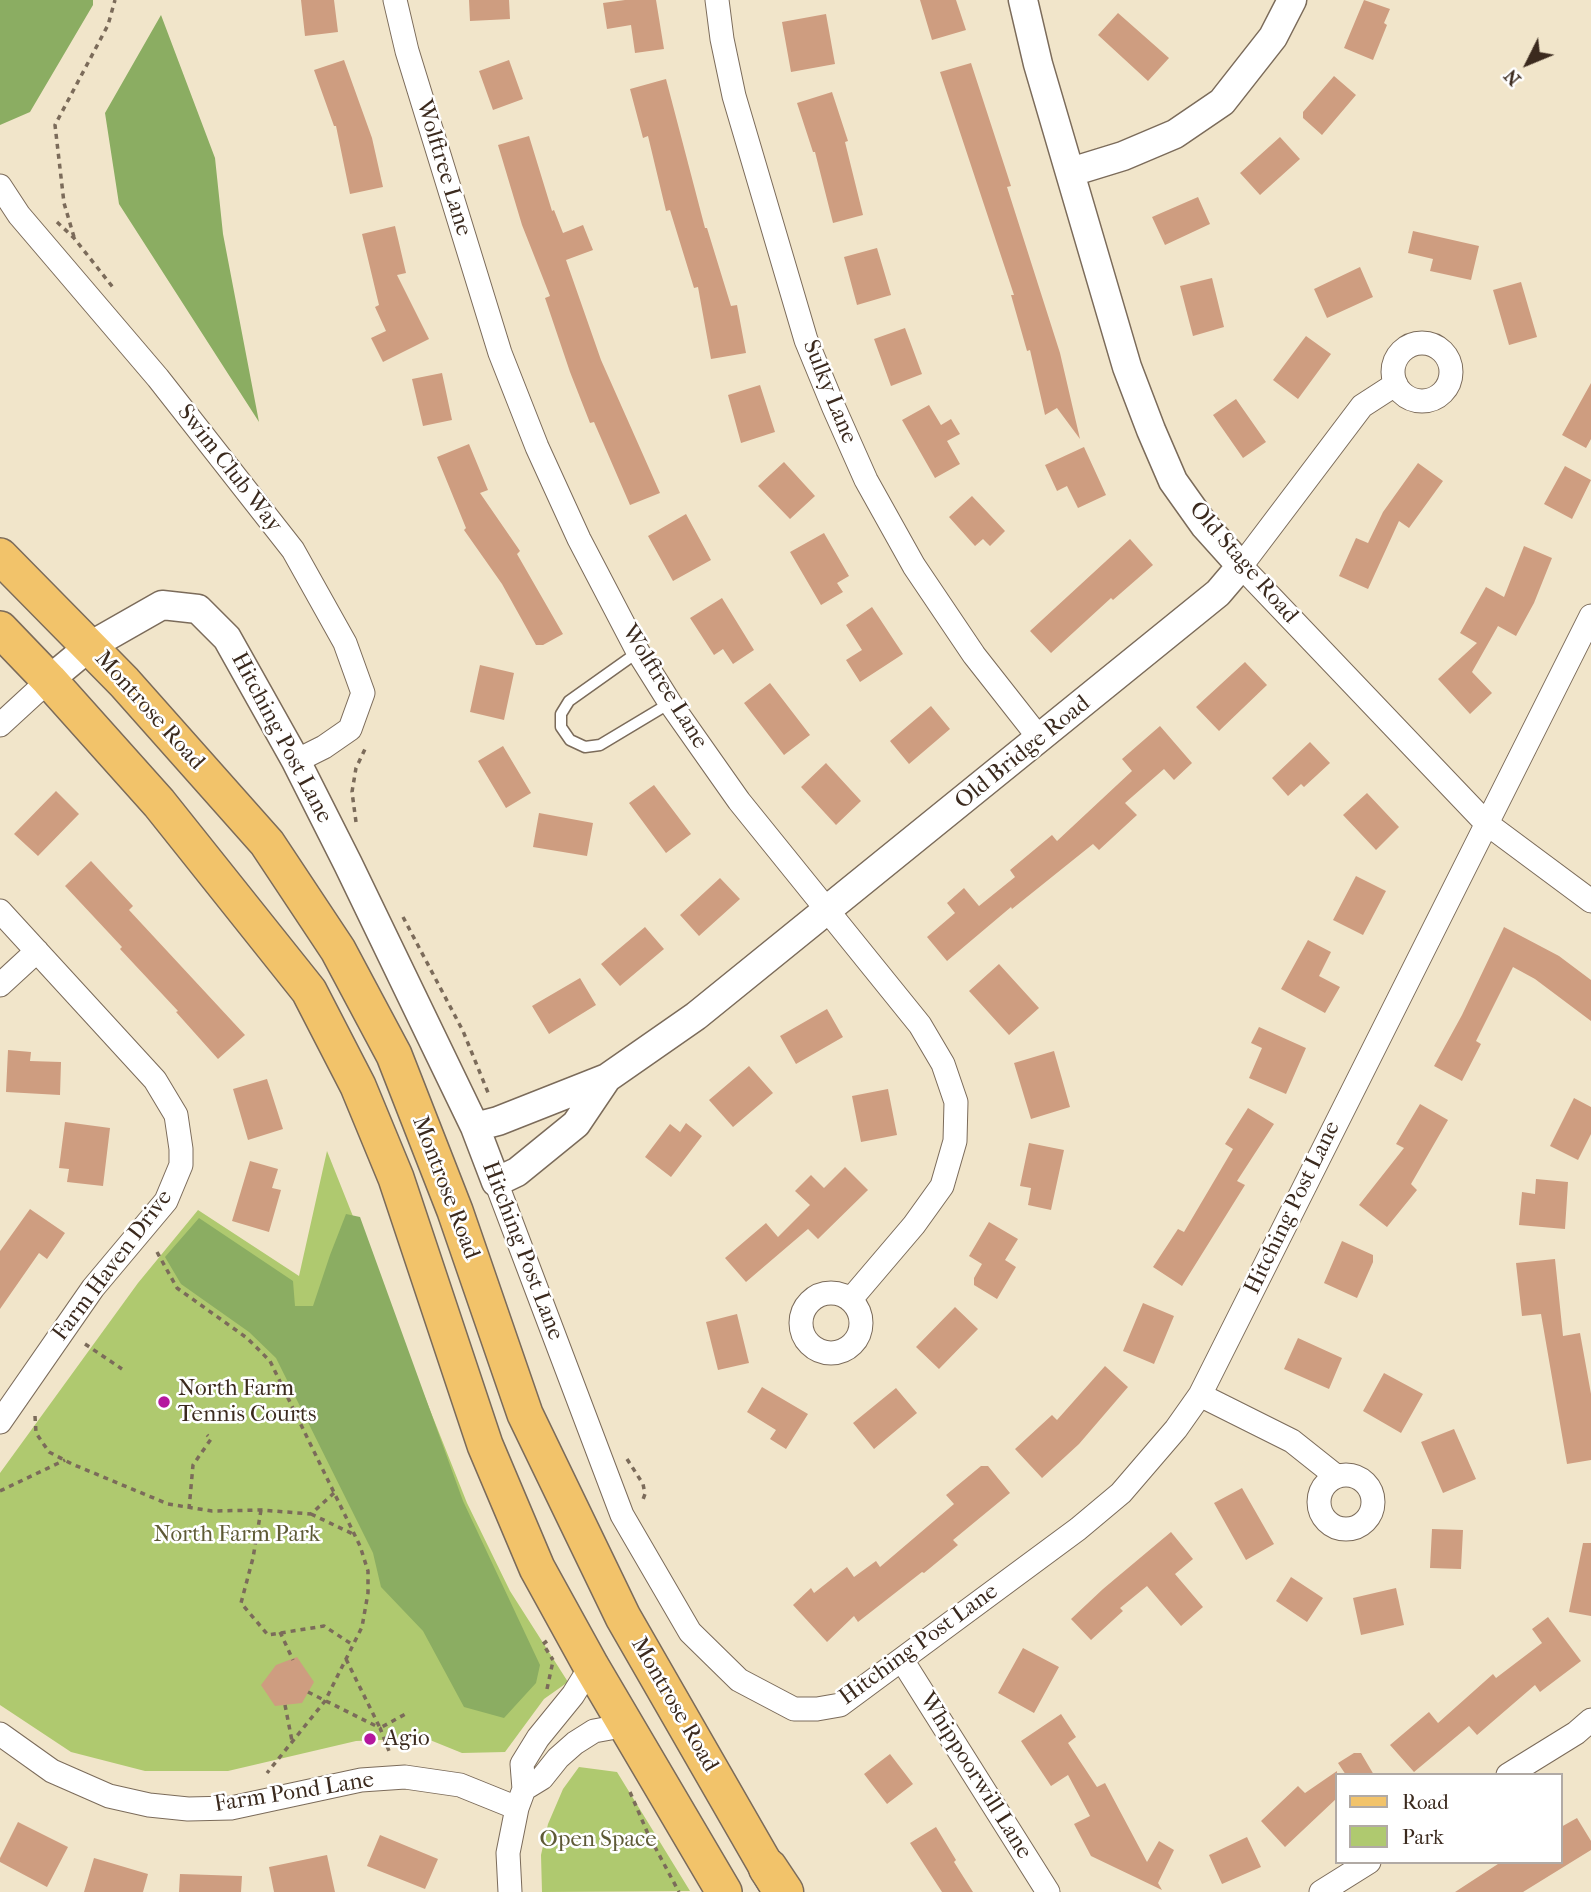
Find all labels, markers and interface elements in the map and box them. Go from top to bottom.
north arrow [1493,28,1563,98]
text: N [1500,65,1526,90]
street label: Wolftree Lane [409,96,477,240]
street label: Sulky Lane [796,336,862,448]
street label: Swim Club Way [171,400,287,538]
street label: Old Stage Road [1183,496,1303,630]
street label: Wolftree Lane [615,620,713,754]
street label: Montrose Road [88,646,210,776]
street label: Hitching Post Lane [224,648,338,828]
street label: Old Bridge Road [950,690,1096,816]
street label: Montrose Road [405,1113,485,1263]
street label: Hitching Post Lane [1239,1117,1347,1299]
street label: Hitching Post Lane [475,1158,569,1344]
street label: Farm Haven Drive [47,1185,179,1347]
place label: North Farm Tennis Courts [178,1375,316,1429]
marker: North Farm Tennis Courts [156,1394,172,1410]
park label: North Farm Park [154,1521,320,1549]
street label: Hitching Post Lane [834,1578,1004,1712]
street label: Montrose Road [624,1633,724,1777]
street label: Whippoorwill Lane [913,1688,1037,1864]
place label: Agio [384,1725,430,1753]
marker: Agio [362,1731,378,1747]
street label: Farm Pond Lane [212,1767,376,1819]
legend [1336,1773,1563,1864]
text: Road [1402,1790,1449,1814]
text: Park [1402,1825,1444,1849]
park label: Open Space [539,1826,657,1854]

